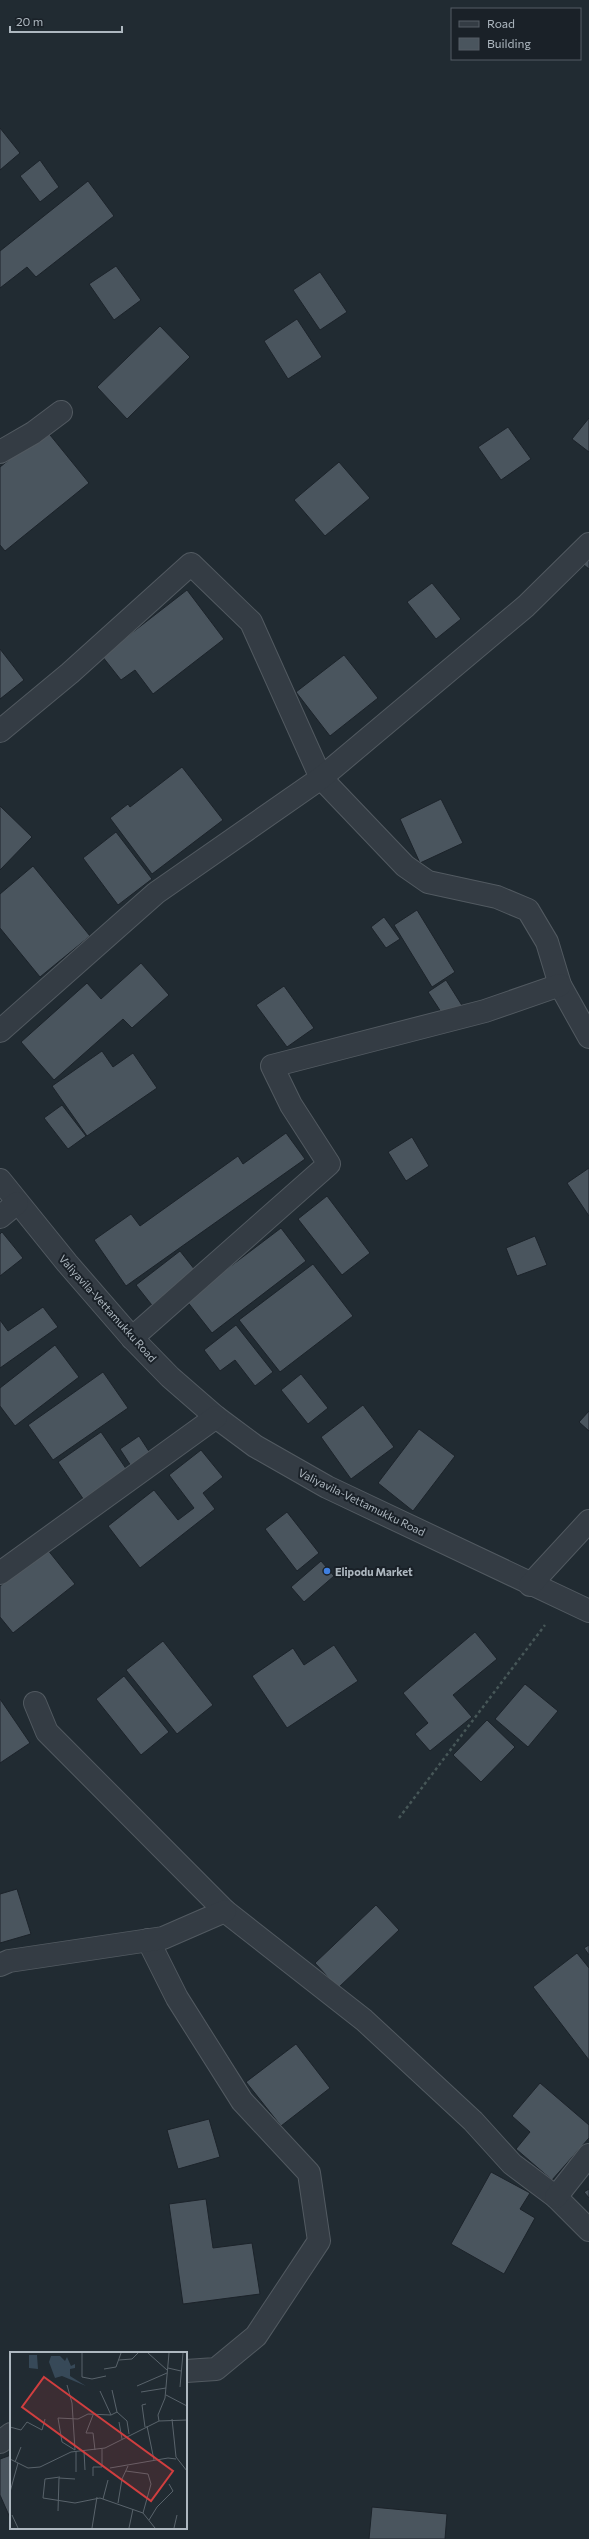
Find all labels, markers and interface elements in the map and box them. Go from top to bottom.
scale bar [10,8,122,34]
legend [451,8,581,60]
text: 20 m [16,14,43,28]
text: Road [487,16,515,30]
text: Building [487,36,531,50]
street label: Valiyavila-Vettamukku Road [56,1252,160,1364]
street label: Valiyavila-Vettamukku Road [296,1466,428,1538]
place label: Elipodu Market [335,1565,413,1578]
marker: Elipodu Market [322,1566,332,1576]
inset map [10,2352,187,2529]

